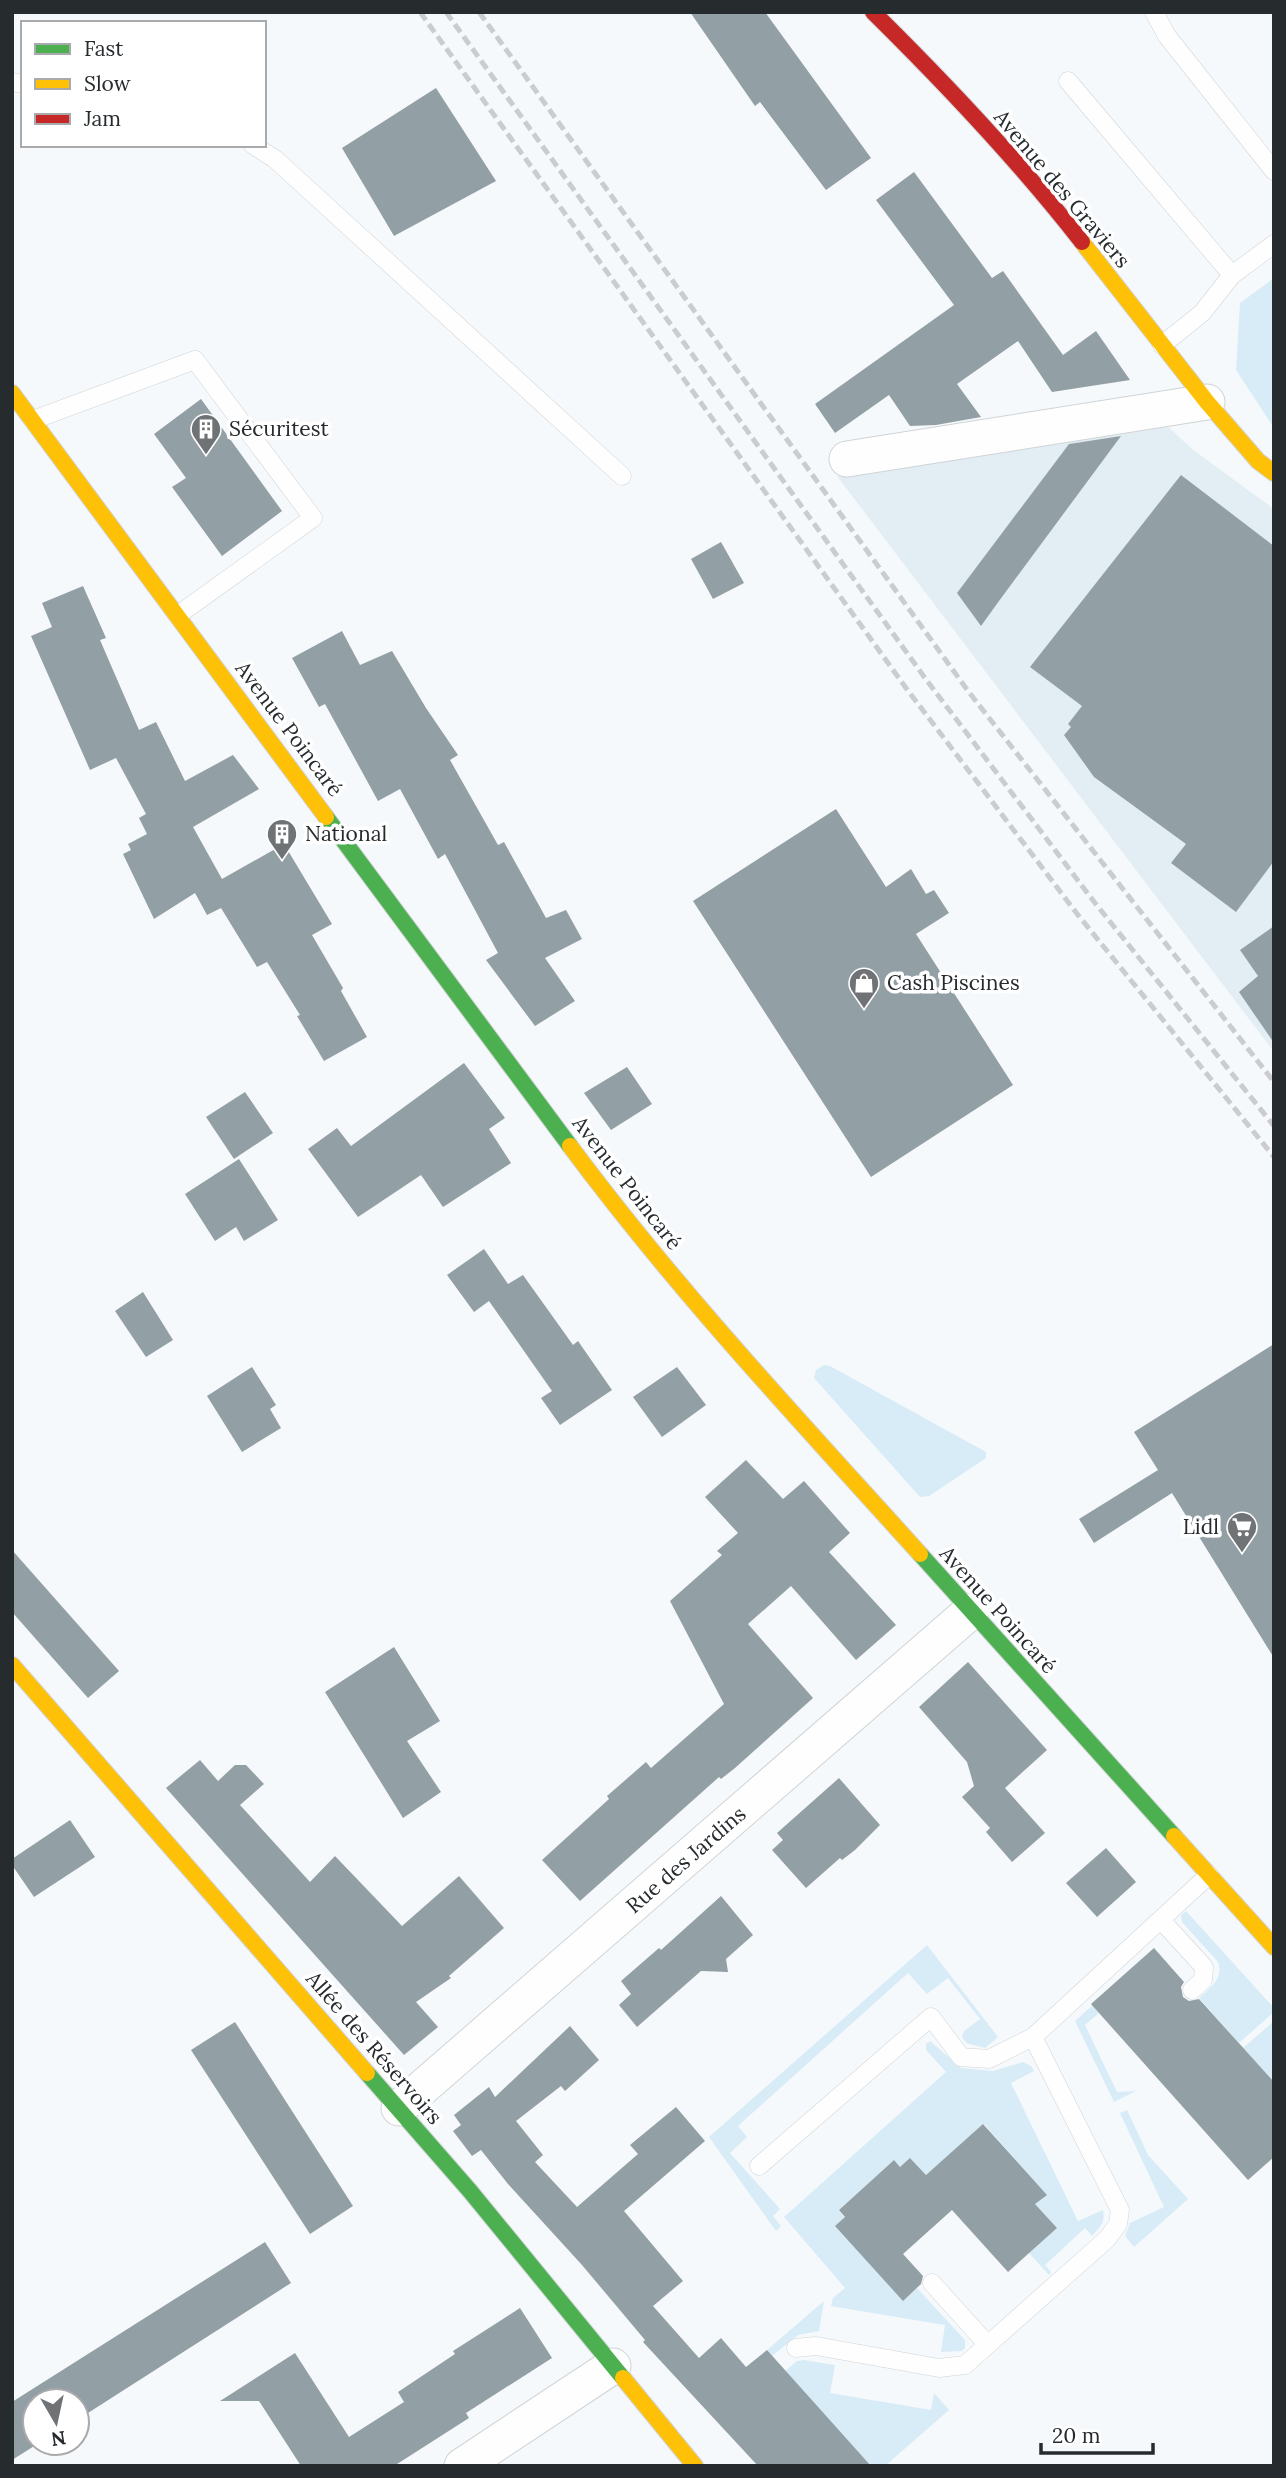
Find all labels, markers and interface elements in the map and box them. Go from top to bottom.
legend [21,21,266,147]
text: Fast [84,35,124,62]
text: Slow [84,70,131,97]
street label: Avenue des Graviers [988,103,1136,273]
text: Jam [83,105,121,132]
building icon: Sécuritest [189,412,223,456]
place label: Sécuritest [229,415,329,442]
street label: Avenue Poincaré [229,655,349,802]
building icon: National [265,817,299,861]
place label: National [305,820,387,847]
shop icon: Cash Piscines [847,966,881,1010]
place label: Cash Piscines [887,969,1020,996]
street label: Avenue Poincaré [566,1110,688,1255]
supermarket icon: Lidl [1225,1510,1259,1554]
place label: Lidl [1183,1513,1219,1540]
street label: Avenue Poincaré [933,1539,1063,1679]
street label: Rue des Jardins [620,1800,751,1919]
street label: Allée des Réservoirs [300,1965,448,2130]
north arrow [21,2387,91,2457]
scale bar [1041,2412,1153,2456]
text: 20 m [1052,2422,1101,2449]
text: N [49,2426,68,2452]

